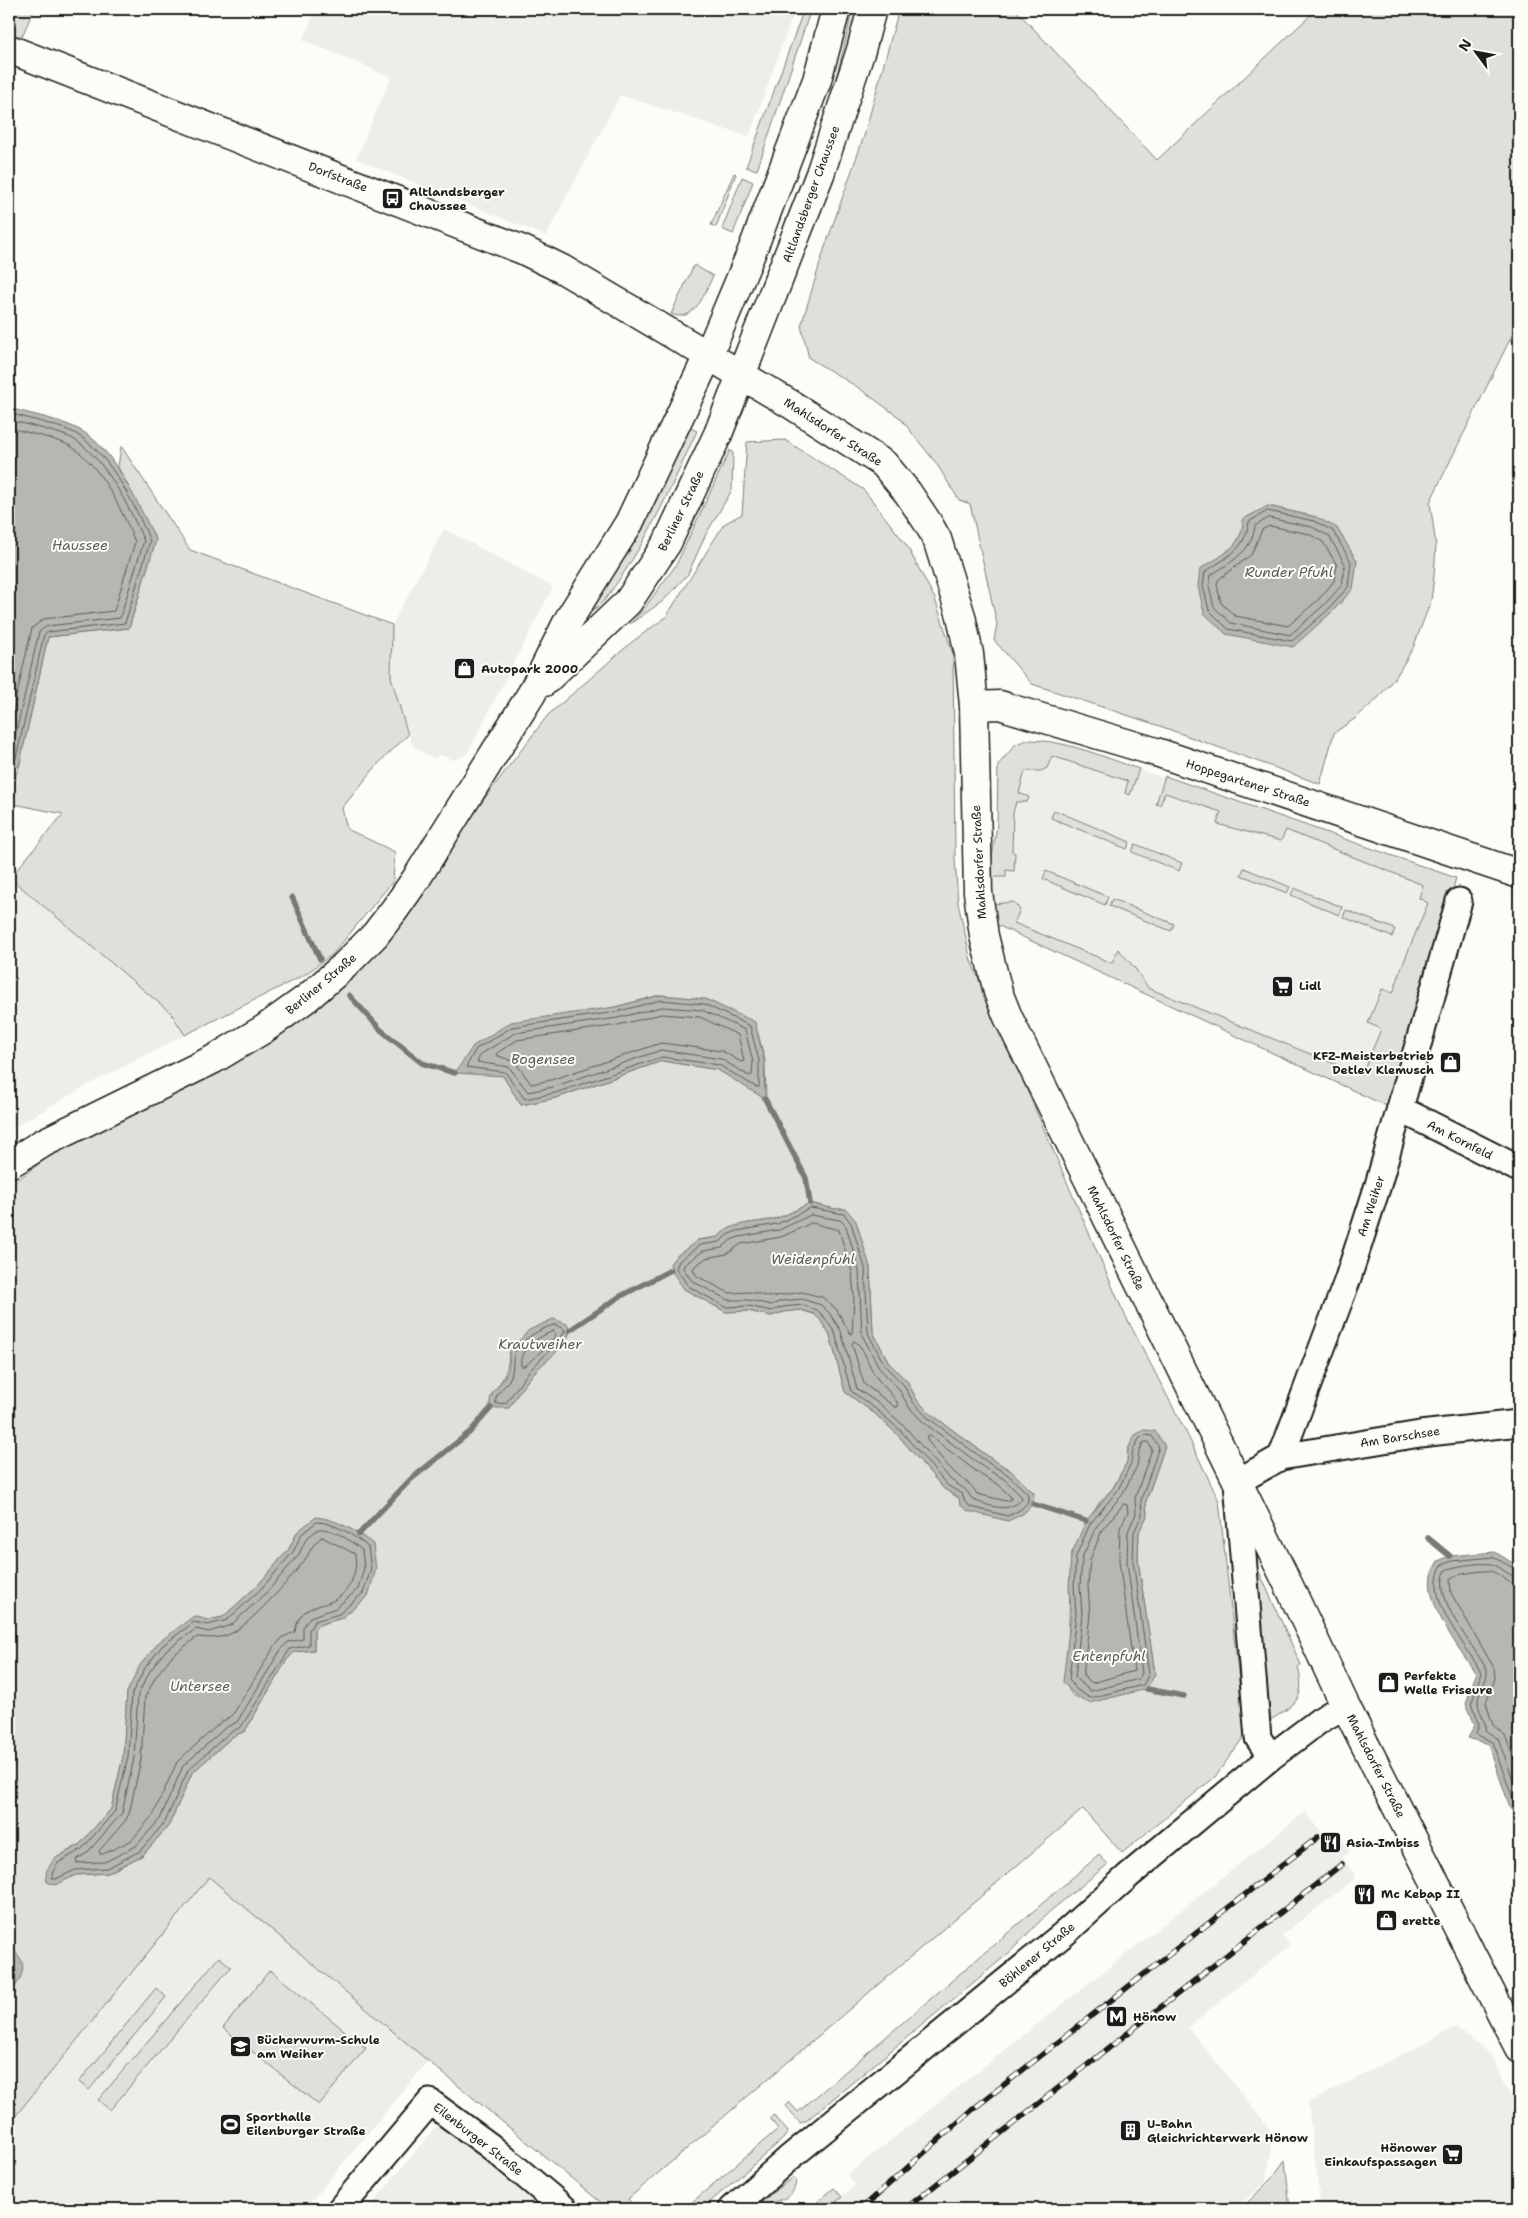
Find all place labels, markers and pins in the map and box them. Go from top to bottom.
place label: Altlandsberger Chaussee [409,184,505,214]
bus stop icon: Altlandsberger Chaussee [381,187,405,211]
shop icon: Autopark 2000 [453,657,477,681]
place label: Autopark 2000 [481,661,578,677]
supermarket icon: Lidl [1271,974,1295,998]
place label: Lidl [1299,978,1321,994]
place label: KFZ-Meisterbetrieb Detlev Klemusch [1313,1048,1434,1078]
shop icon: KFZ-Meisterbetrieb Detlev Klemusch [1438,1051,1462,1075]
place label: Perfekte Welle Friseure [1404,1668,1493,1698]
shop icon: Perfekte Welle Friseure [1376,1671,1400,1695]
restaurant icon: Asia-Imbiss [1318,1831,1342,1855]
place label: Asia-Imbiss [1346,1835,1419,1851]
restaurant icon: Mc Kebap II [1353,1882,1377,1906]
place label: Mc Kebap II [1381,1886,1460,1902]
shop icon: erette [1374,1909,1398,1933]
place label: erette [1402,1913,1441,1929]
metro station icon: Hönow [1105,2005,1129,2029]
place label: Hönow [1133,2009,1176,2025]
place label: Bücherwurm-Schule am Weiher [257,2032,380,2062]
school or university icon: Bücherwurm-Schule am Weiher [229,2035,253,2059]
place label: Sporthalle Eilenburger Straße [246,2109,366,2139]
sports icon: Sporthalle Eilenburger Straße [218,2112,242,2136]
place label: U-Bahn Gleichrichterwerk Hönow [1147,2116,1308,2146]
building icon: U-Bahn Gleichrichterwerk Hönow [1119,2119,1143,2143]
place label: Hönower Einkaufspassagen [1324,2140,1438,2170]
supermarket icon: Hönower Einkaufspassagen [1441,2143,1465,2167]

